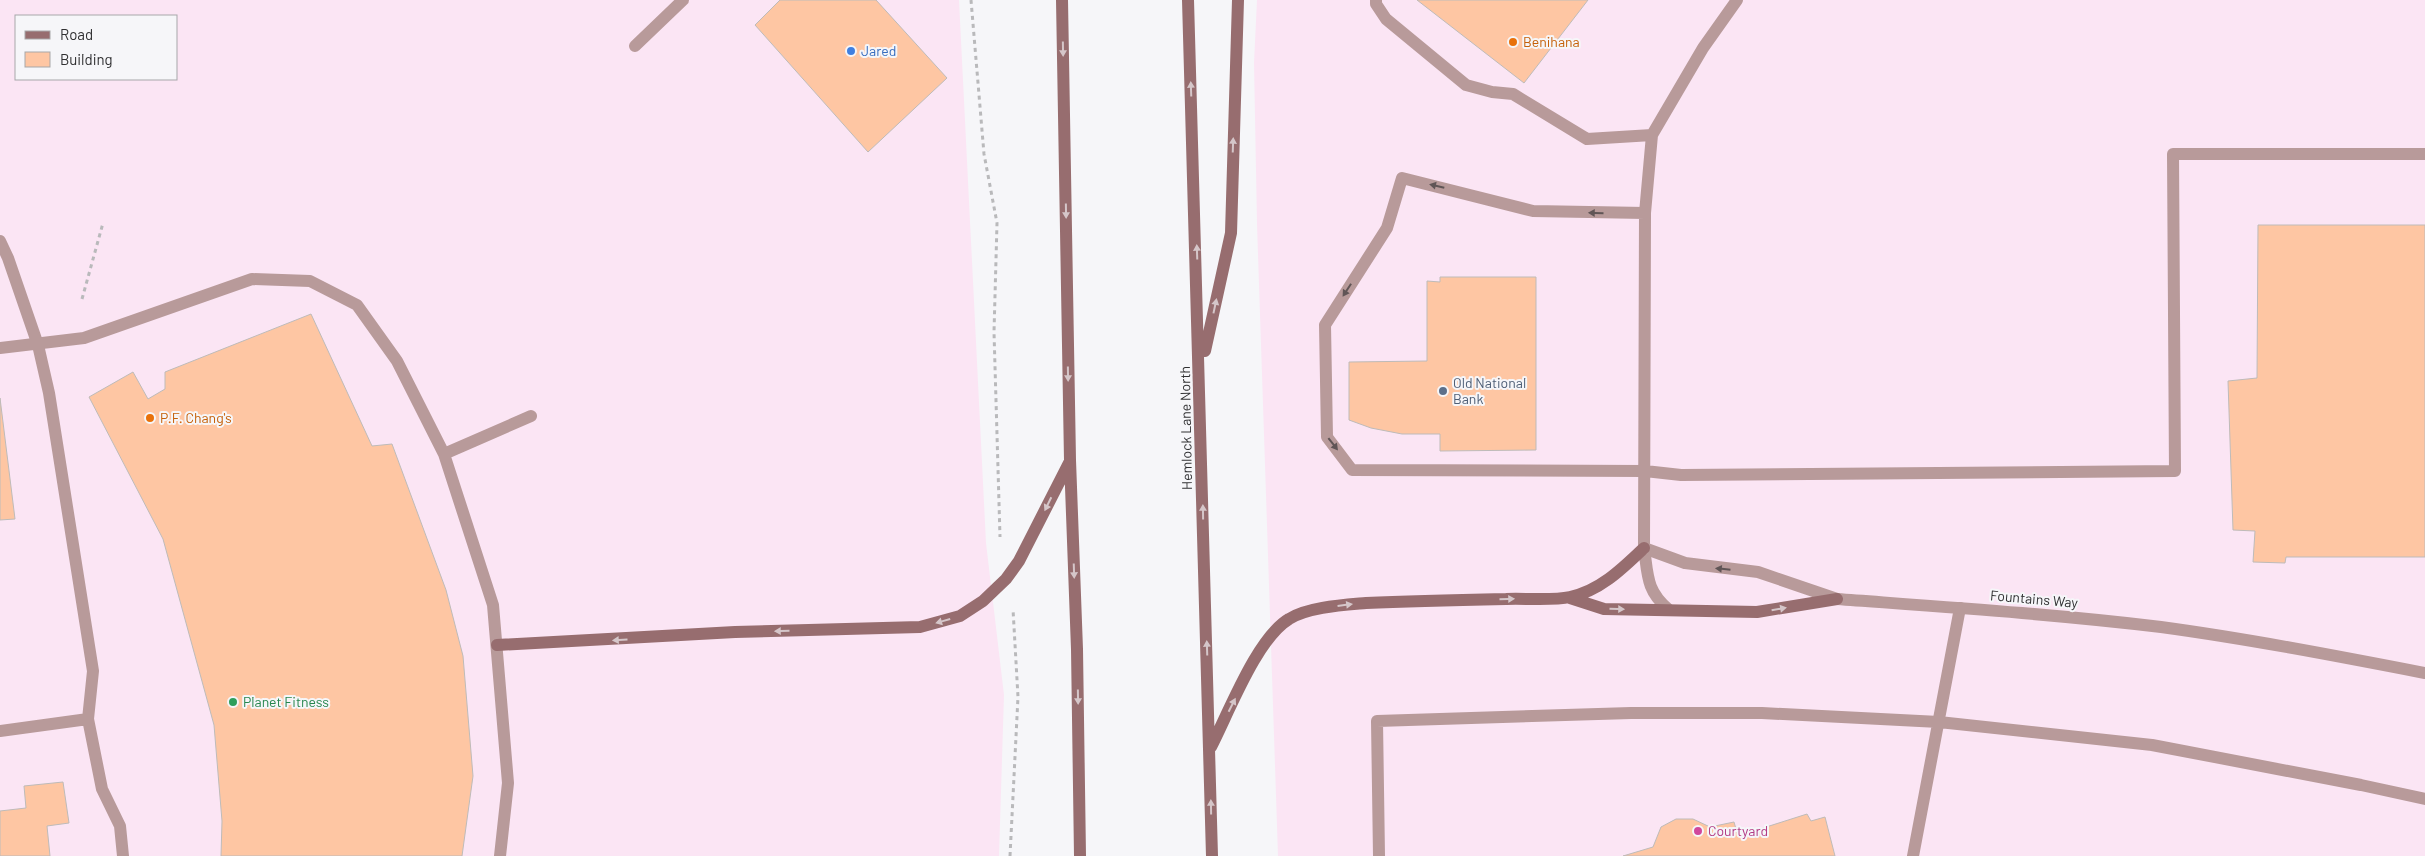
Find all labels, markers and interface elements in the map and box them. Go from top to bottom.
legend [15,15,178,80]
text: Road [60,25,93,43]
place label: Benihana [1523,33,1580,50]
marker: Benihana [1507,36,1519,48]
one-way arrow [1059,41,1067,57]
place label: Jared [861,42,896,59]
marker: Jared [845,45,857,57]
text: Building [60,50,113,68]
one-way arrow [1187,81,1195,97]
one-way arrow [1230,137,1238,153]
one-way arrow [1430,182,1445,190]
one-way arrow [1062,203,1070,219]
one-way arrow [1588,209,1604,217]
one-way arrow [1192,244,1200,260]
one-way arrow [1342,284,1352,297]
one-way arrow [1211,297,1219,313]
one-way arrow [1065,366,1073,382]
street label: Hemlock Lane North [1176,366,1195,490]
place label: Old National Bank [1453,374,1526,407]
marker: Old National Bank [1437,385,1449,397]
place label: P.F. Chang's [160,409,232,426]
marker: P.F. Chang's [144,412,156,424]
one-way arrow [1328,438,1338,451]
one-way arrow [1044,497,1052,511]
one-way arrow [1199,504,1207,520]
one-way arrow [1070,563,1078,579]
one-way arrow [1715,565,1731,573]
street label: Fountains Way [1989,586,2079,611]
one-way arrow [1499,595,1515,603]
one-way arrow [1337,601,1353,609]
one-way arrow [1771,604,1787,612]
one-way arrow [1609,605,1625,613]
one-way arrow [936,617,951,625]
one-way arrow [774,627,790,635]
one-way arrow [612,636,628,644]
one-way arrow [1202,639,1210,655]
one-way arrow [1074,690,1082,706]
place label: Planet Fitness [243,693,329,710]
marker: Planet Fitness [227,696,239,708]
one-way arrow [1228,698,1236,713]
one-way arrow [1207,799,1215,815]
place label: Courtyard [1708,822,1768,839]
marker: Courtyard [1692,825,1704,837]

